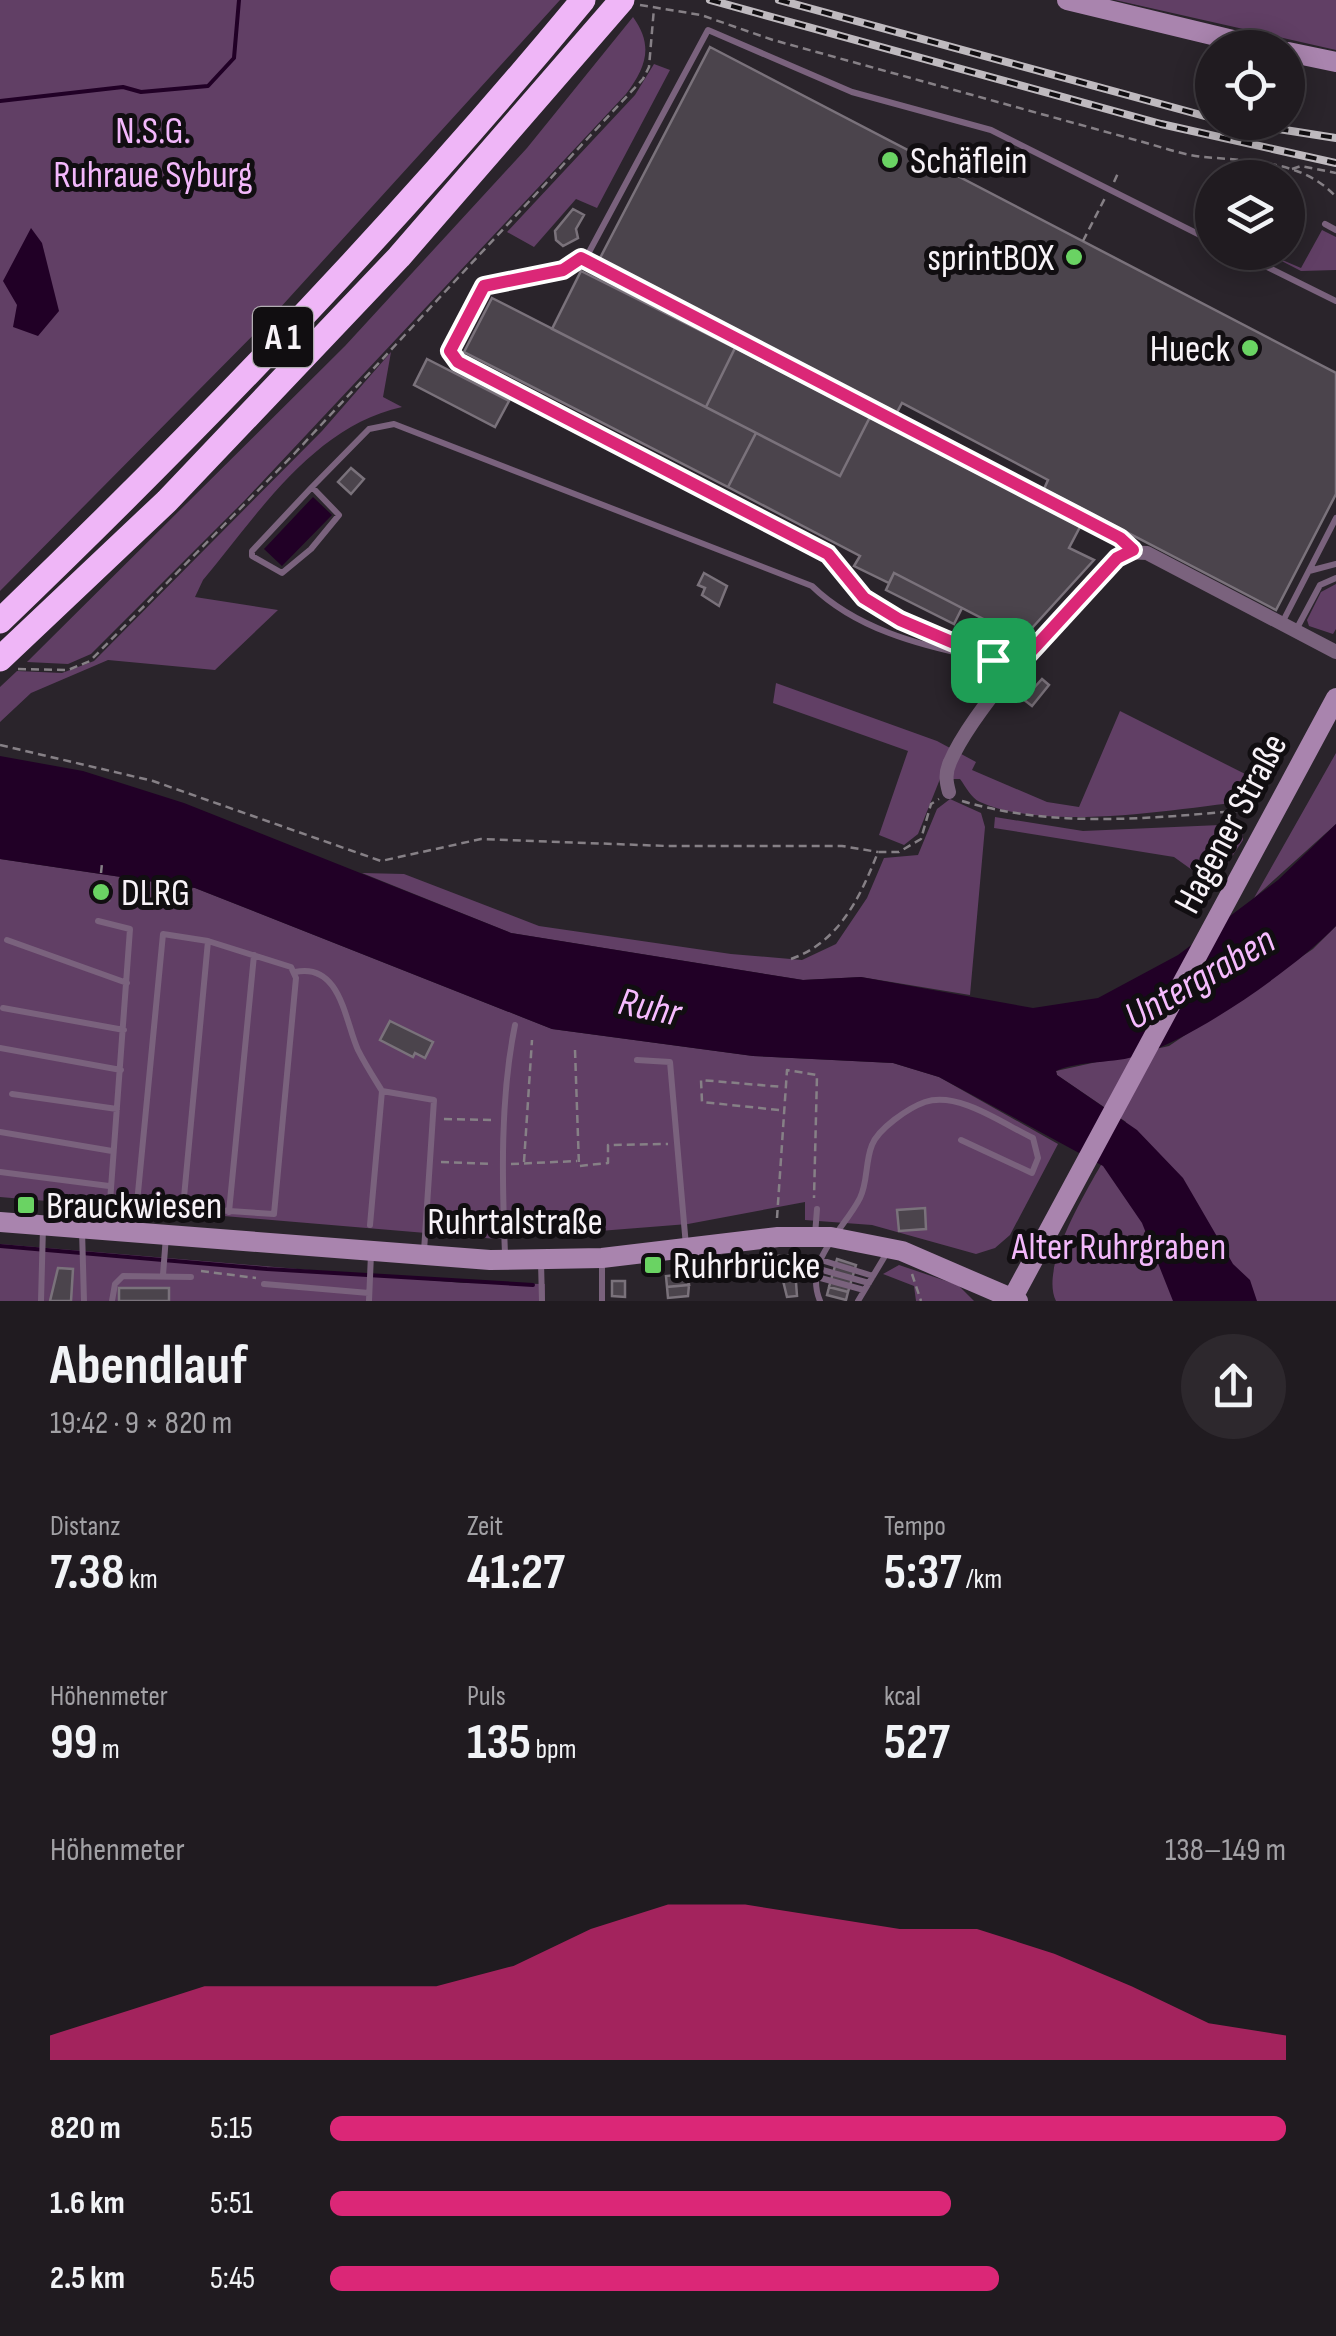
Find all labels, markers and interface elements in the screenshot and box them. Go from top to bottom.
map controls [1195,30,1305,270]
button: locate [1195,30,1305,140]
park label: N.S.G. Ruhraue Syburg [53,109,253,198]
place label: Schäflein [910,139,1028,184]
marker: Schäflein [879,149,901,171]
button: layers [1195,160,1305,270]
place label: sprintBOX [927,236,1054,281]
marker: sprintBOX [1063,246,1085,268]
road number: A 1 [253,307,313,367]
place label: Hueck [1150,327,1230,372]
marker: Hueck [1239,337,1261,359]
pin [951,618,1036,703]
icon: arrive [966,633,1021,688]
street label: Hagener Straße [1165,726,1297,921]
place label: DLRG [121,871,190,916]
marker: DLRG [90,881,112,903]
water label: Untergraben [1116,916,1284,1041]
water label: Ruhr [614,978,687,1038]
place label: Brauckwiesen [46,1184,222,1229]
marker: Brauckwiesen [15,1194,37,1216]
street label: Ruhrtalstraße [427,1200,603,1245]
park label: Alter Ruhrgraben [1011,1225,1226,1270]
place label: Ruhrbrücke [673,1244,821,1289]
marker: Ruhrbrücke [642,1254,664,1276]
text: Abendlauf [50,1333,247,1400]
button: share [1181,1334,1286,1439]
text: 19:42 · 9 × 820 m [50,1404,232,1443]
text: Distanz [50,1510,120,1543]
text: Zeit [467,1510,503,1543]
text: Tempo [884,1510,946,1543]
text: 7.38 [50,1543,125,1603]
text: 41:27 [467,1543,565,1603]
text: 5:37 [884,1543,961,1603]
text: km [125,1563,158,1596]
text: /km [961,1563,1002,1596]
text: Höhenmeter [50,1680,168,1713]
text: Puls [467,1680,506,1713]
text: kcal [884,1680,921,1713]
text: 99 [50,1713,97,1773]
text: 135 [467,1713,531,1773]
text: 527 [884,1713,950,1773]
text: m [97,1733,120,1766]
text: bpm [531,1733,577,1766]
text: Höhenmeter [50,1831,185,1870]
text: 138–149 m [1165,1831,1286,1870]
text: 820 m [50,2109,121,2148]
text: 5:15 [210,2109,253,2148]
text: 1.6 km [50,2184,125,2223]
text: 5:51 [210,2184,253,2223]
text: 2.5 km [50,2259,125,2298]
text: 5:45 [210,2259,255,2298]

